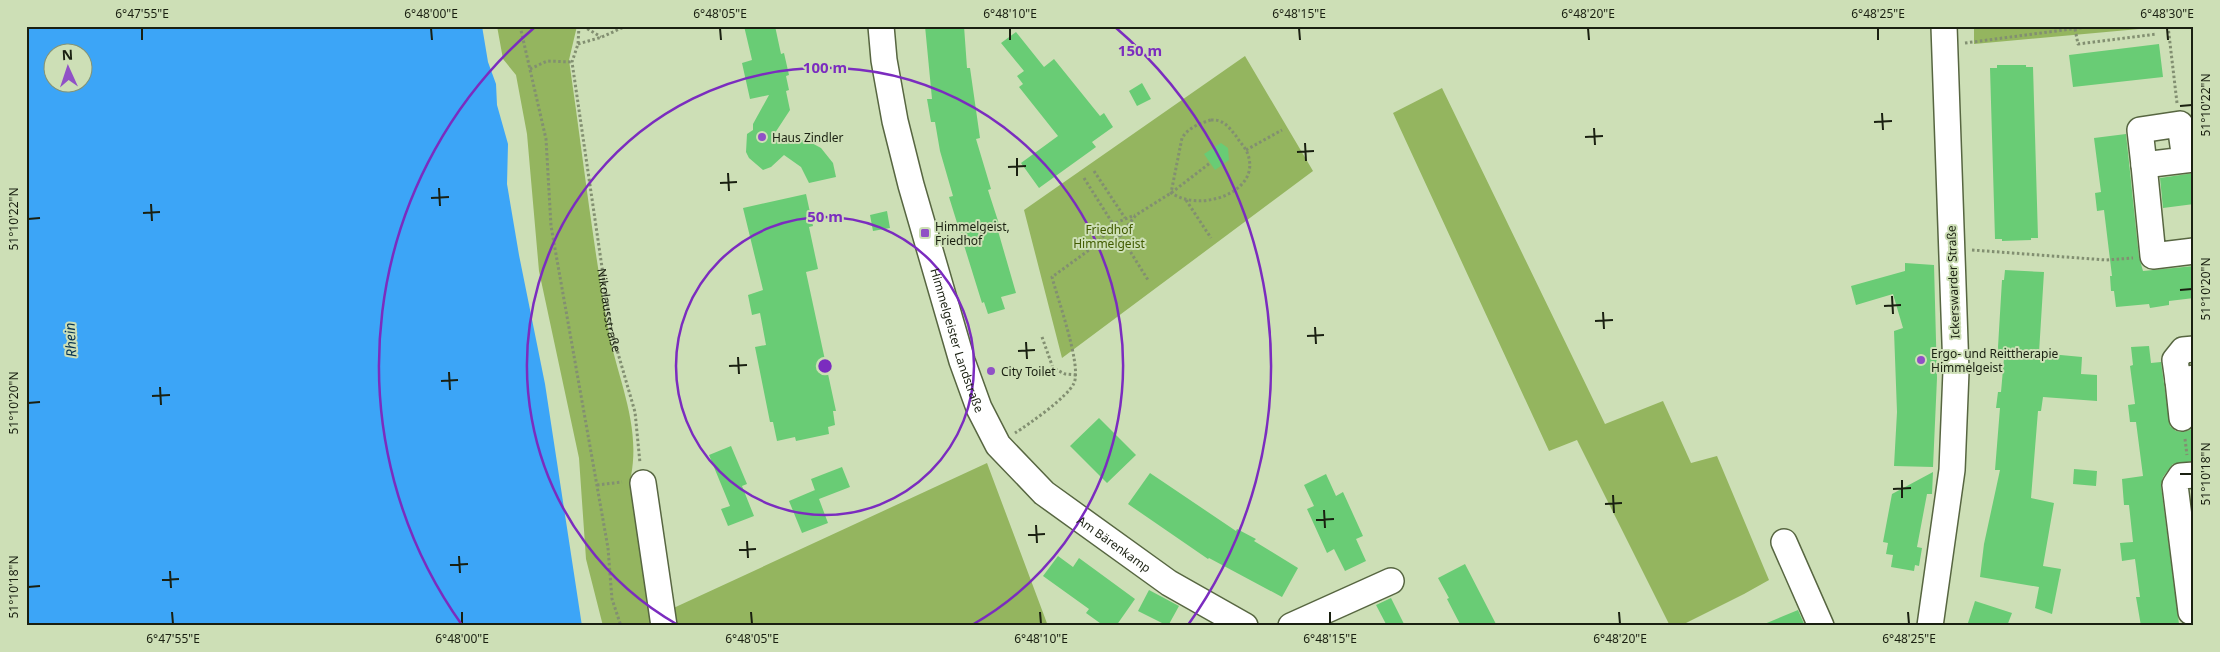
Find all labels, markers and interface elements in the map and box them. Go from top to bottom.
text: 6°47'55"E [115,5,169,22]
text: 6°48'00"E [404,5,458,22]
text: 6°48'05"E [693,5,747,22]
text: 6°48'10"E [983,5,1037,22]
text: 6°48'15"E [1272,5,1326,22]
text: 6°48'20"E [1561,5,1615,22]
text: 6°48'25"E [1851,5,1905,22]
text: 6°48'30"E [2140,5,2194,22]
text: 150 m [1118,40,1162,60]
north arrow [42,42,92,92]
text: N [61,45,73,64]
text: 100 m [803,57,847,77]
text: 51°10'22"N [2197,73,2214,137]
place label: Haus Zindler [772,129,844,146]
marker: Haus Zindler [756,131,768,143]
text: 51°10'22"N [5,187,22,251]
text: 50 m [807,206,843,226]
place label: Himmelgeist, Friedhof [935,218,1010,249]
park label: Friedhof Himmelgeist [1073,221,1145,252]
street label: Ickerswarder Straße [1943,225,1963,339]
marker: Himmelgeist, Friedhof [919,227,931,239]
text: 51°10'20"N [2197,257,2214,321]
street label: Himmelgeister Landstraße [927,266,988,416]
street label: Nikolausstraße [594,267,626,354]
water label: Rhein [60,322,80,358]
place label: Ergo- und Reittherapie Himmelgeist [1931,345,2059,376]
marker: Ergo- und Reittherapie Himmelgeist [1915,354,1927,366]
centre of rings [816,357,834,375]
place label: City Toilet [1001,363,1056,380]
marker: City Toilet [985,365,997,377]
text: 51°10'20"N [5,371,22,435]
text: 51°10'18"N [2197,442,2214,506]
street label: Am Bärenkamp [1074,511,1155,576]
text: 51°10'18"N [5,555,22,619]
text: 6°47'55"E [146,630,200,647]
text: 6°48'00"E [435,630,489,647]
text: 6°48'05"E [725,630,779,647]
text: 6°48'10"E [1014,630,1068,647]
text: 6°48'15"E [1303,630,1357,647]
text: 6°48'20"E [1593,630,1647,647]
text: 6°48'25"E [1882,630,1936,647]

